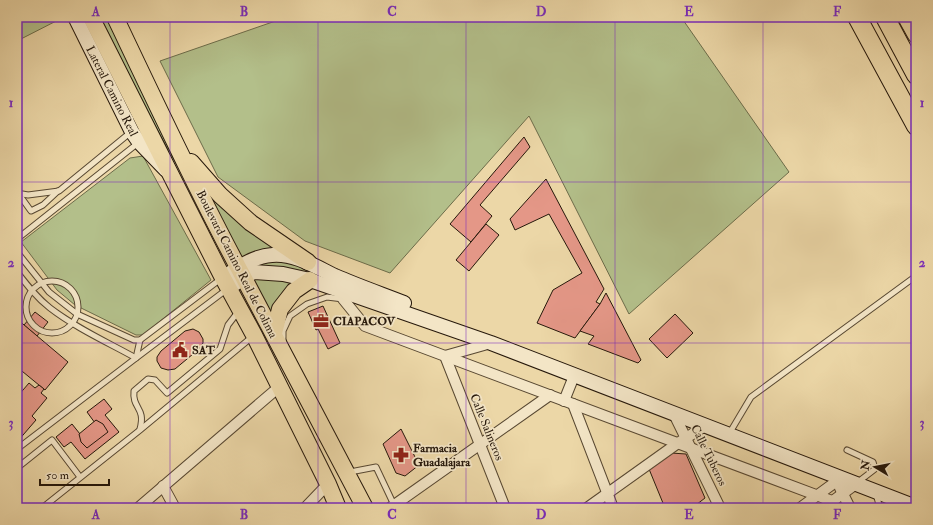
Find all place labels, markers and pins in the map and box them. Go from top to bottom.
office icon: CIAPACOV [312,312,330,330]
place label: CIAPACOV [333,314,397,329]
public building icon: SAT [171,341,189,359]
place label: SAT [192,343,216,358]
place label: Farmacia Guadalajara [413,441,471,470]
pharmacy icon: Farmacia Guadalajara [392,446,410,464]

